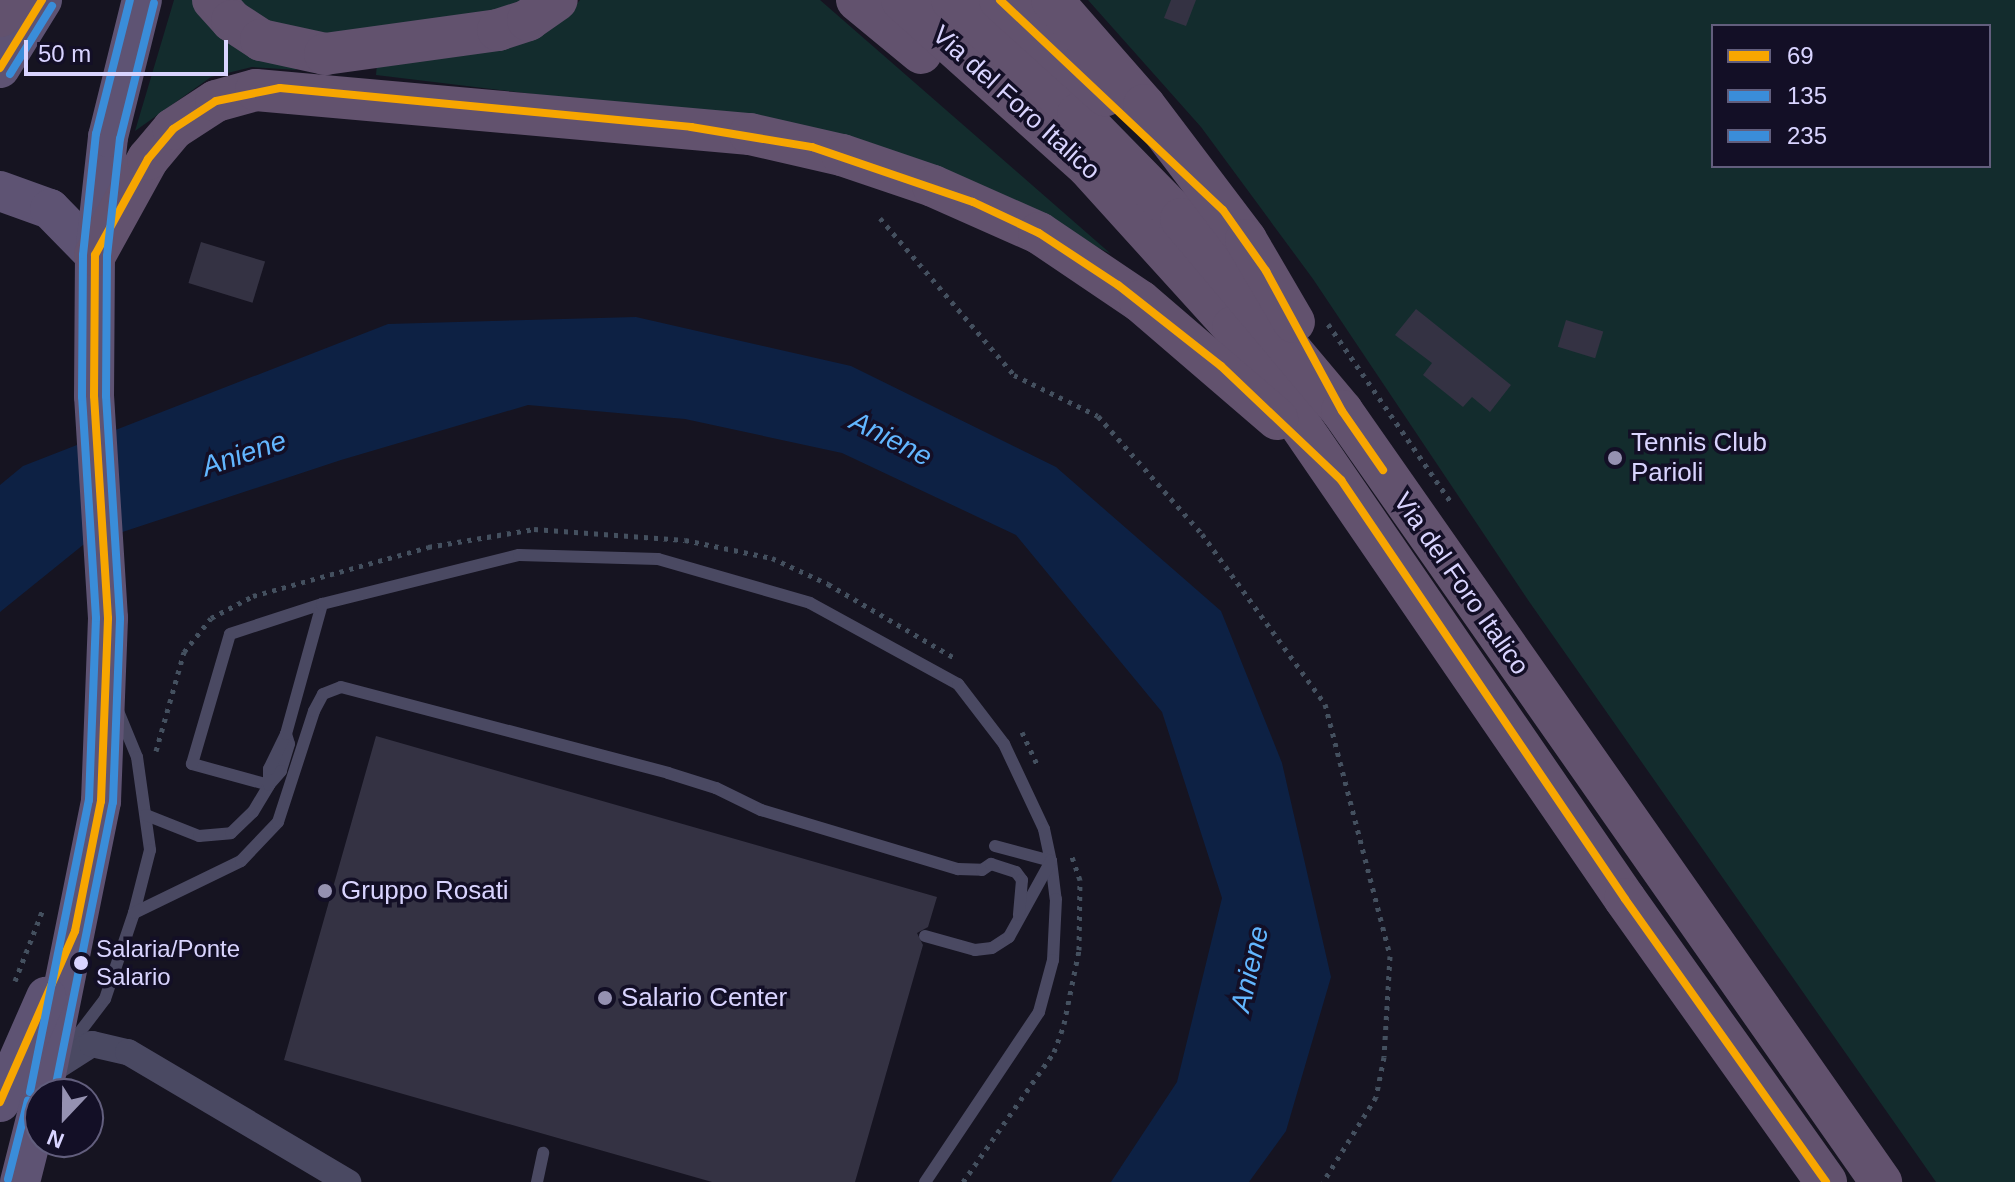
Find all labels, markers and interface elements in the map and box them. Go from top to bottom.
street label: Via del Foro Italico [926,20,1106,186]
scale bar [28,24,232,74]
legend [1711,24,1991,168]
text: 50 m [38,40,91,67]
text: 69 [1787,42,1814,69]
text: 135 [1787,82,1827,109]
text: 235 [1787,122,1827,149]
water label: Aniene [845,404,937,474]
water label: Aniene [197,424,291,484]
place label: Tennis Club Parioli [1631,427,1767,488]
marker: Tennis Club Parioli [1606,449,1624,467]
street label: Via del Foro Italico [1387,487,1535,681]
place label: Gruppo Rosati [341,875,509,907]
marker: Gruppo Rosati [316,882,334,900]
water label: Aniene [1224,923,1276,1015]
place label: Salaria/Ponte Salario [96,935,240,991]
marker: Salaria/Ponte Salario [73,955,89,971]
place label: Salario Center [621,982,787,1014]
marker: Salario Center [596,989,614,1007]
north arrow [24,1078,104,1158]
text: N [44,1124,68,1153]

